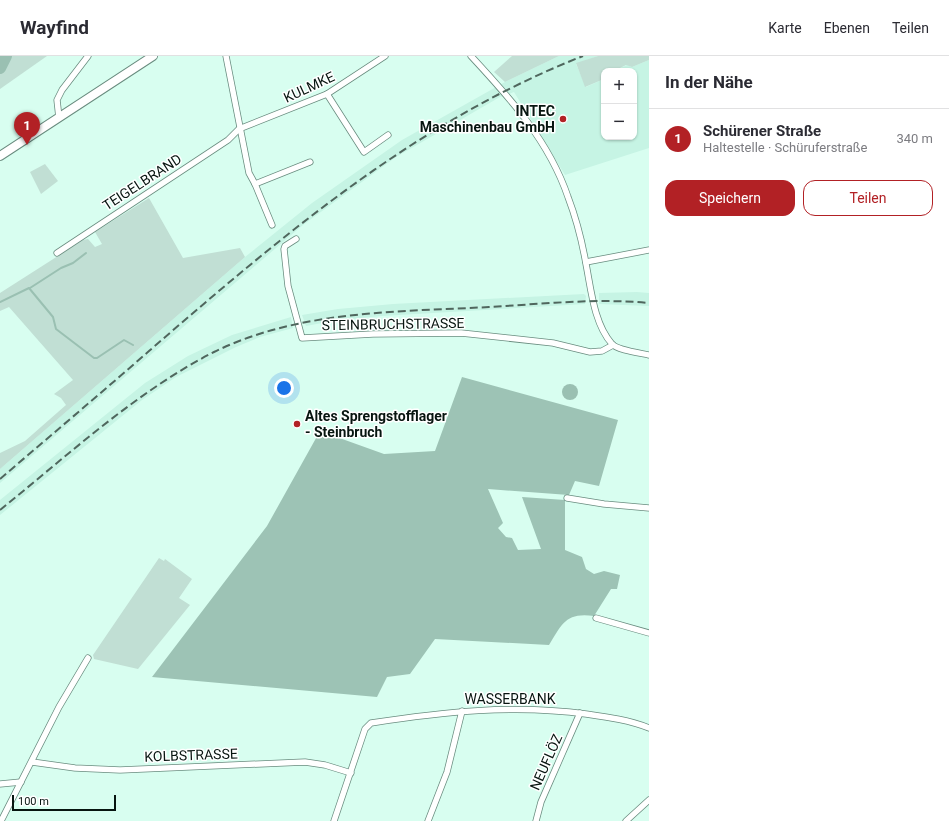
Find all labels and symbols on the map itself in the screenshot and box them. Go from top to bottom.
street label: KULMKE [281,68,337,106]
place label: INTEC Maschinenbau GmbH [420,103,555,135]
pin: 1 [14,112,40,145]
marker: INTEC Maschinenbau GmbH [558,114,568,124]
street label: TEIGELBRAND [100,151,184,213]
street label: STEINBRUCHSTRASSE [321,315,465,333]
your location [274,378,294,398]
place label: Altes Sprengstofflager - Steinbruch [305,408,447,440]
marker: Altes Sprengstofflager - Steinbruch [292,419,302,429]
street label: WASSERBANK [464,691,556,707]
street label: NEUFLÖZ [527,731,565,793]
street label: KOLBSTRASSE [144,745,238,765]
scale bar [12,793,116,812]

